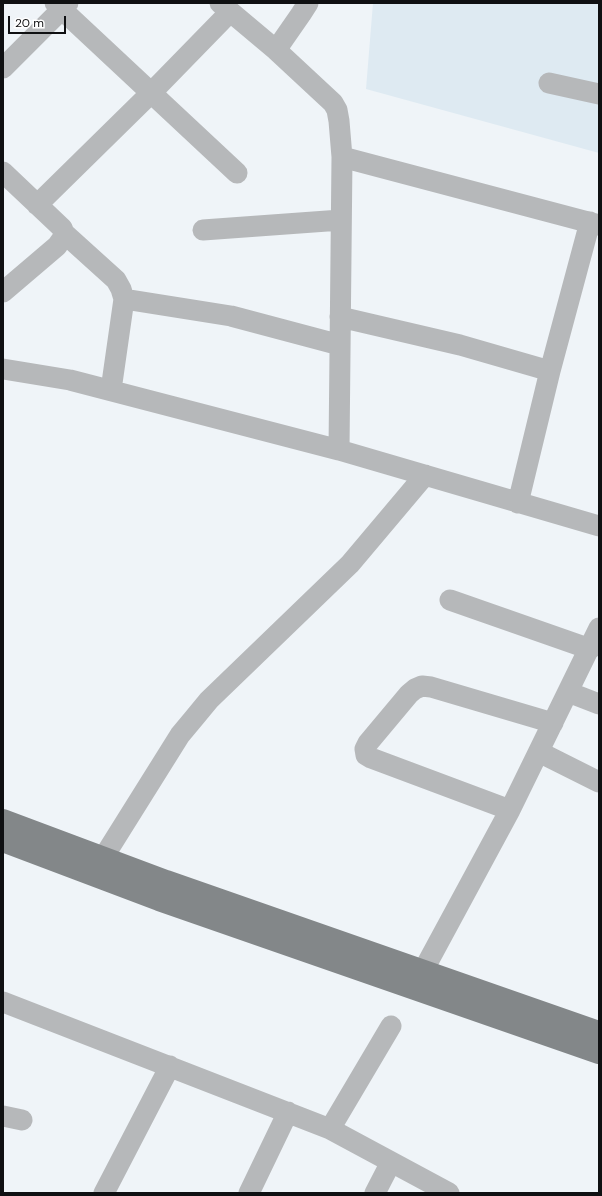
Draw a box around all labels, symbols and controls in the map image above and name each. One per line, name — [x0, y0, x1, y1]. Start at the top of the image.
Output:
scale bar — [10, 8, 68, 34]
text: 20 m — [15, 15, 44, 31]

